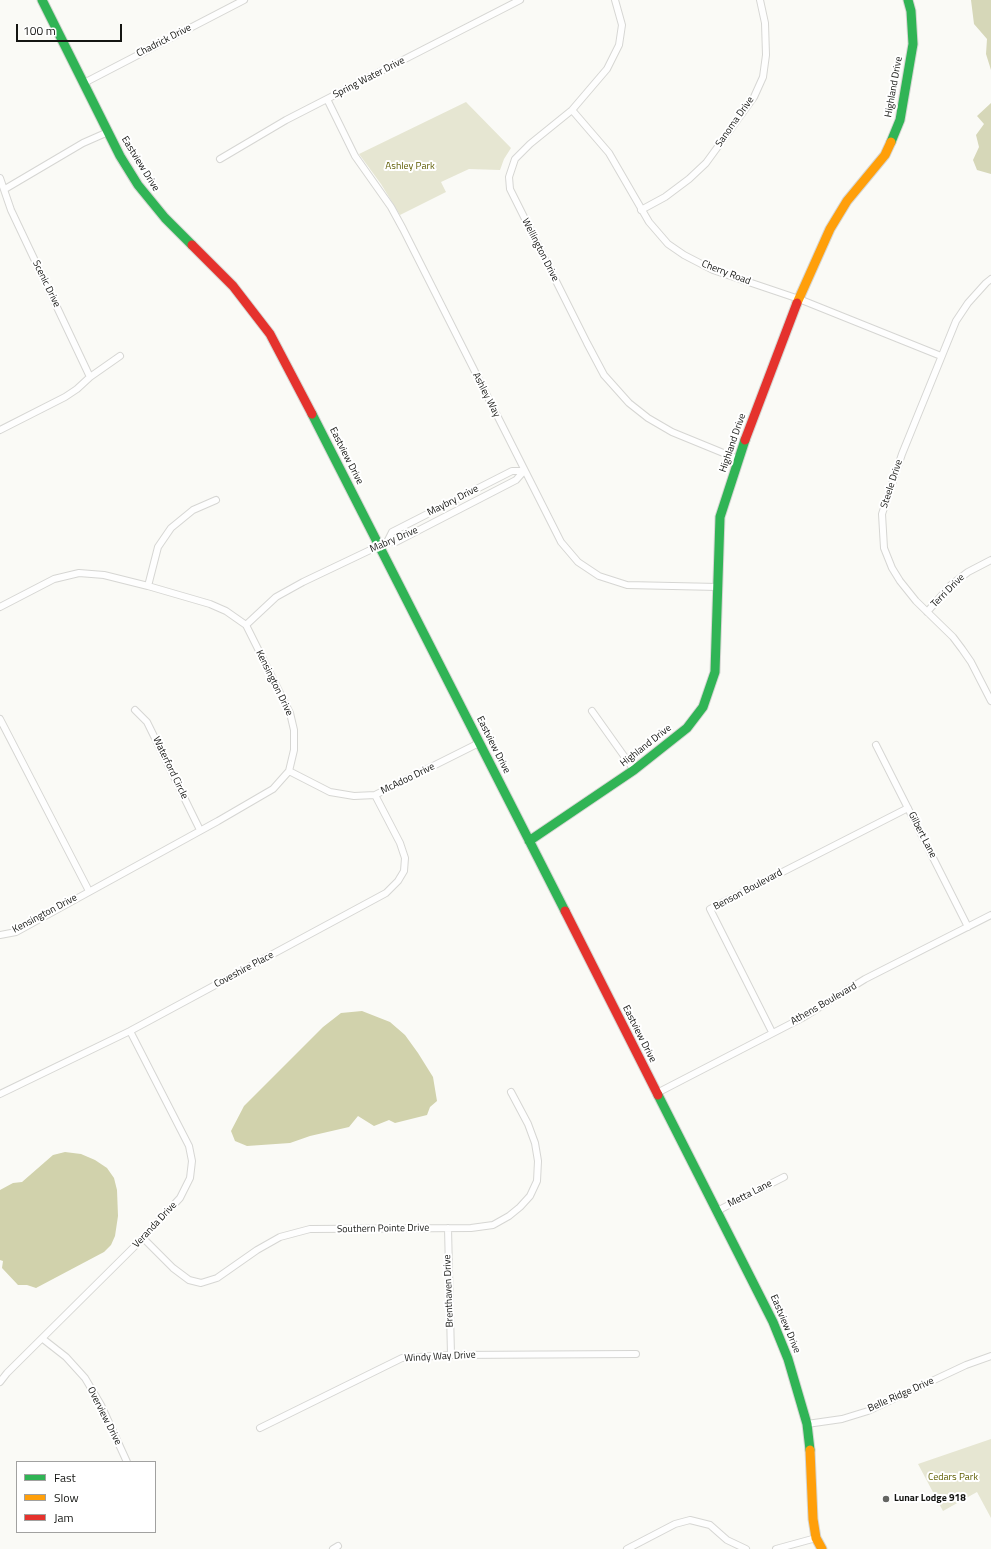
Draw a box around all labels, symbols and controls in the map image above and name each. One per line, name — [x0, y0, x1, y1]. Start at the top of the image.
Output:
scale bar — [18, 16, 124, 42]
text: 100 m — [23, 21, 56, 40]
street label: Chadrick Drive — [135, 22, 193, 60]
street label: Spring Water Drive — [331, 55, 407, 101]
street label: Highland Drive — [883, 56, 905, 118]
street label: Sanoma Drive — [713, 95, 757, 149]
street label: Eastview Drive — [118, 134, 162, 194]
park label: Ashley Park — [385, 161, 435, 173]
street label: Wellington Drive — [519, 216, 561, 284]
street label: Cherry Road — [700, 258, 752, 288]
street label: Scenic Drive — [29, 259, 63, 309]
street label: Ashley Way — [470, 371, 502, 419]
street label: Highland Drive — [717, 412, 749, 474]
street label: Eastview Drive — [326, 425, 366, 487]
street label: Steele Drive — [879, 458, 905, 510]
street label: Maybry Drive — [425, 483, 481, 519]
street label: Mabry Drive — [368, 525, 420, 555]
street label: Terri Drive — [929, 572, 967, 610]
street label: Kensington Drive — [253, 648, 295, 718]
street label: Eastview Drive — [473, 714, 513, 776]
street label: Highland Drive — [618, 722, 674, 770]
street label: Waterford Circle — [150, 735, 190, 801]
street label: McAdoo Drive — [379, 761, 437, 797]
street label: Gilbert Lane — [905, 810, 939, 860]
street label: Benson Boulevard — [711, 867, 785, 913]
street label: Kensington Drive — [11, 892, 79, 936]
street label: Coveshire Place — [212, 949, 276, 991]
street label: Athens Boulevard — [789, 980, 859, 1028]
street label: Eastview Drive — [619, 1003, 659, 1065]
street label: Metta Lane — [726, 1178, 774, 1210]
street label: Veranda Drive — [131, 1199, 179, 1251]
street label: Southern Pointe Drive — [337, 1222, 429, 1236]
street label: Brenthaven Drive — [442, 1254, 456, 1328]
street label: Eastview Drive — [767, 1293, 803, 1355]
street label: Windy Way Drive — [404, 1349, 476, 1365]
street label: Belle Ridge Drive — [866, 1375, 936, 1415]
street label: Overview Drive — [84, 1385, 124, 1447]
legend — [16, 1461, 156, 1533]
text: Fast — [54, 1468, 76, 1487]
park label: Cedars Park — [928, 1472, 978, 1484]
text: Slow — [54, 1488, 79, 1507]
place label: Lunar Lodge 918 — [894, 1493, 966, 1505]
marker: Lunar Lodge 918 — [881, 1494, 891, 1504]
text: Jam — [54, 1508, 74, 1527]

